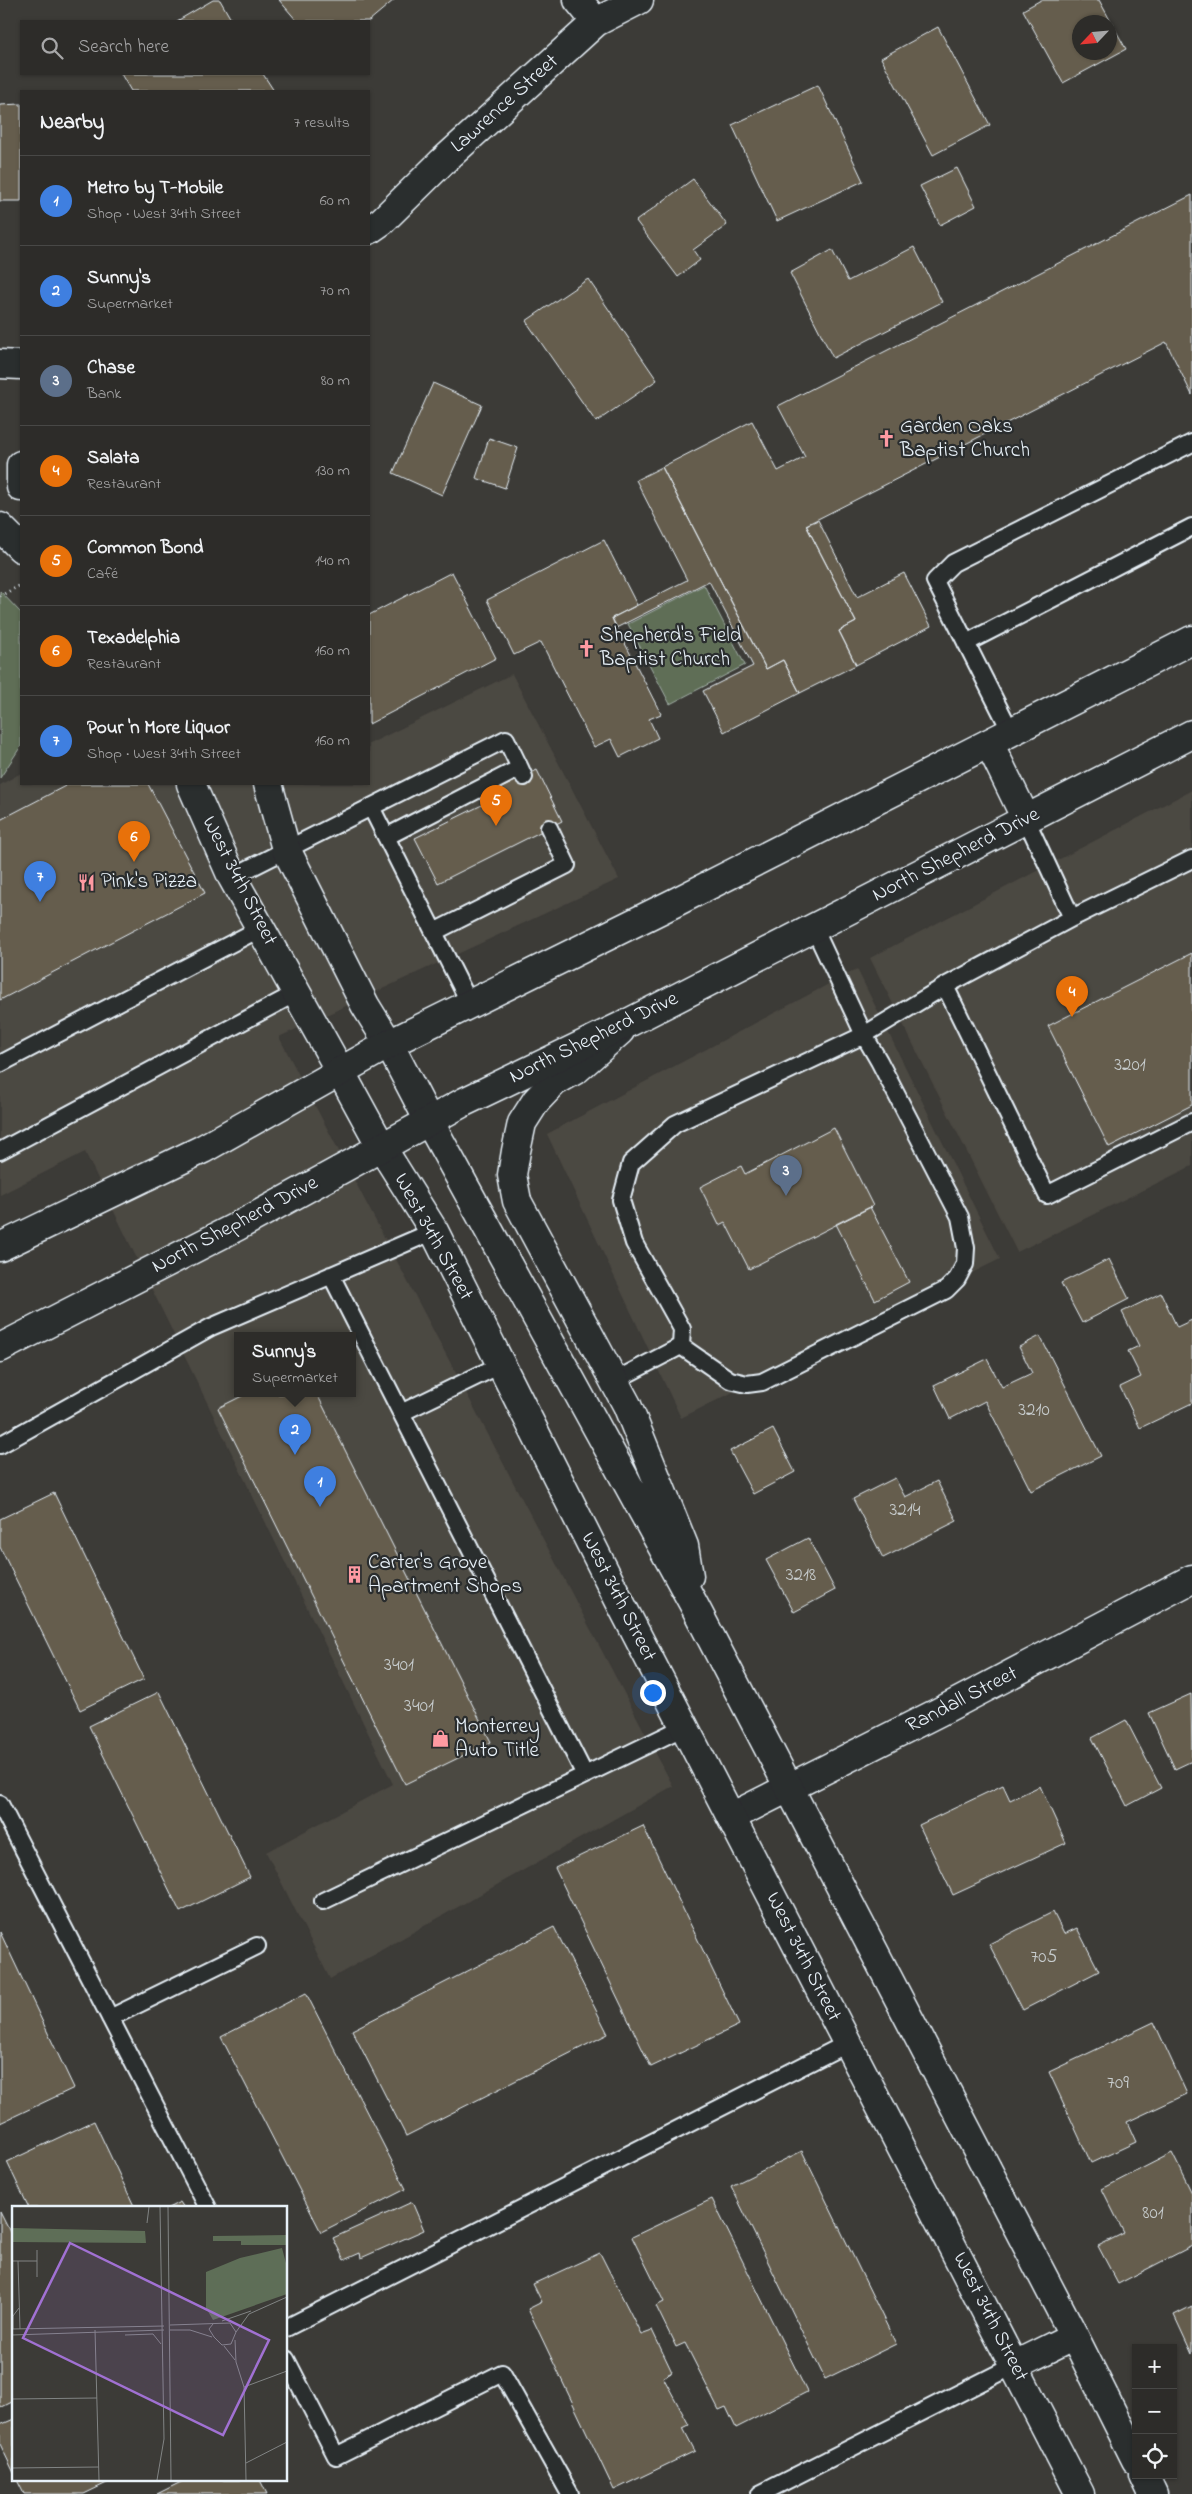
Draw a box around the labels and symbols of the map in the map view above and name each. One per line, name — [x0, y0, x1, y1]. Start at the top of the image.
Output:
north arrow — [1072, 15, 1117, 60]
street label: Lawrence Street — [444, 47, 566, 161]
place label: Garden Oaks Baptist Church — [899, 412, 1030, 466]
church icon: Garden Oaks Baptist Church — [876, 429, 896, 449]
place label: Shepherd's Field Baptist Church — [599, 621, 742, 675]
church icon: Shepherd's Field Baptist Church — [576, 638, 596, 658]
pin: 5 — [480, 785, 512, 826]
street label: North Shepherd Drive — [867, 800, 1045, 910]
street label: West 34th Street — [194, 811, 284, 951]
pin: 6 — [118, 821, 150, 862]
pin: 7 — [24, 861, 56, 902]
place label: Pink's Pizza — [101, 867, 197, 897]
restaurant icon: Pink's Pizza — [77, 872, 97, 892]
pin: 4 — [1056, 976, 1088, 1017]
street label: North Shepherd Drive — [505, 984, 684, 1092]
house number: 3201 — [1114, 1052, 1146, 1079]
pin: 3 — [770, 1155, 802, 1196]
street label: North Shepherd Drive — [147, 1168, 324, 1282]
street label: West 34th Street — [386, 1168, 480, 1306]
house number: 3210 — [1018, 1397, 1050, 1424]
pin: 2 — [279, 1414, 311, 1455]
pin: 1 — [304, 1466, 336, 1507]
house number: 3214 — [889, 1497, 921, 1524]
street label: West 34th Street — [573, 1527, 663, 1667]
place label: Carter's Grove Apartment Shops — [368, 1548, 522, 1602]
house number: 3218 — [786, 1562, 816, 1589]
building icon: Carter's Grove Apartment Shops — [344, 1565, 364, 1585]
house number: 3401 — [384, 1652, 414, 1679]
street label: Randall Street — [901, 1659, 1023, 1741]
your location — [640, 1680, 666, 1706]
house number: 3401 — [404, 1693, 434, 1720]
place label: Monterrey Auto Title — [455, 1712, 540, 1766]
shop icon: Monterrey Auto Title — [431, 1729, 451, 1749]
street label: West 34th Street — [758, 1887, 848, 2027]
house number: 705 — [1031, 1944, 1058, 1971]
house number: 709 — [1107, 2070, 1129, 2097]
house number: 801 — [1142, 2200, 1164, 2227]
inset map — [12, 2206, 288, 2482]
street label: West 34th Street — [945, 2247, 1035, 2387]

